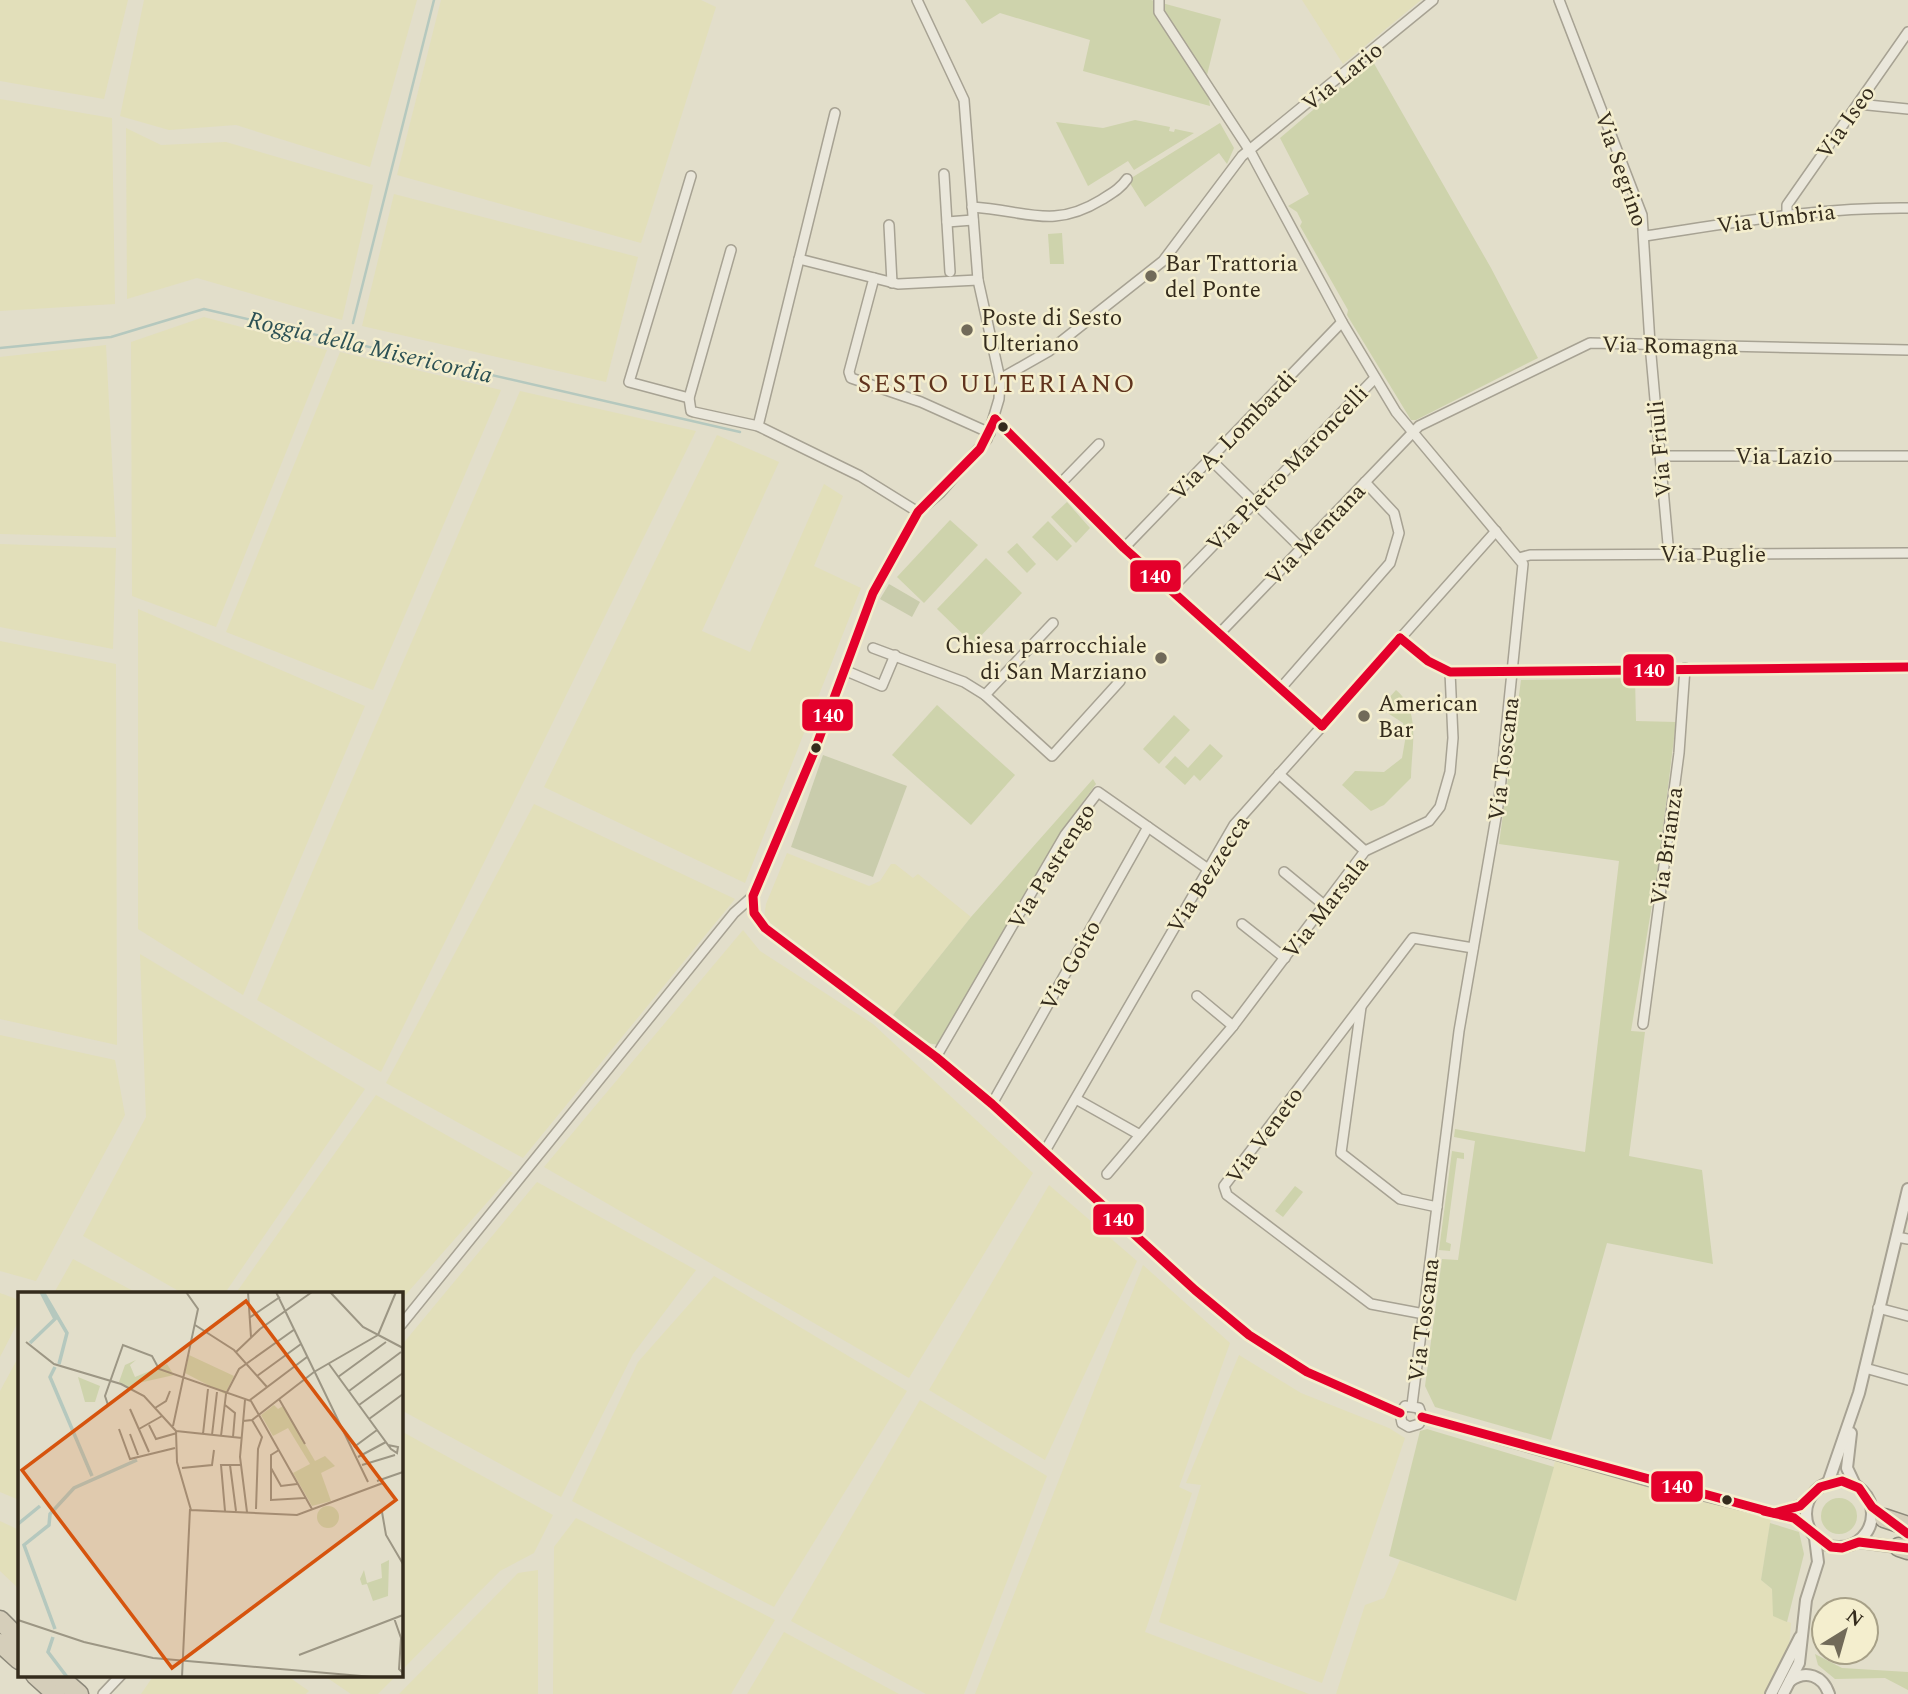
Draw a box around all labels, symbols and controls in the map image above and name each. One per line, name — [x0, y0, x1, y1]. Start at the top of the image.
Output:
street label: Via Lario — [1295, 33, 1391, 121]
street label: Via Iseo — [1808, 79, 1885, 167]
street label: Via Segrino — [1585, 107, 1657, 232]
street label: Via Umbria — [1715, 195, 1838, 244]
place label: Bar Trattoria del Ponte — [1165, 247, 1298, 308]
marker: Bar Trattoria del Ponte — [1143, 268, 1159, 284]
place label: Poste di Sesto Ulteriano — [981, 301, 1122, 362]
water label: Roggia della Misericordia — [244, 302, 496, 394]
marker: Poste di Sesto Ulteriano — [959, 322, 975, 338]
street label: Via Romagna — [1601, 328, 1739, 365]
street label: Via A. Lombardi — [1162, 363, 1306, 509]
district label: SESTO ULTERIANO — [858, 364, 1136, 404]
street label: Via Pietro Maroncelli — [1199, 377, 1377, 561]
street label: Via Friuli — [1639, 399, 1682, 499]
unlabelled marker — [996, 420, 1010, 434]
street label: Via Lazio — [1735, 440, 1833, 475]
street label: Via Mentana — [1258, 476, 1374, 595]
street label: Via Puglie — [1660, 538, 1766, 573]
line badge: 140 — [1129, 559, 1182, 593]
text: 140 — [1139, 563, 1171, 592]
place label: Chiesa parrocchiale di San Marziano — [945, 629, 1147, 690]
marker: Chiesa parrocchiale di San Marziano — [1153, 650, 1169, 666]
line badge: 140 — [1622, 653, 1675, 687]
text: 140 — [1633, 657, 1665, 686]
place label: American Bar — [1378, 687, 1478, 748]
street label: Via Toscana — [1480, 695, 1529, 823]
line badge: 140 — [801, 698, 854, 732]
text: 140 — [812, 702, 844, 731]
marker: American Bar — [1356, 708, 1372, 724]
unlabelled marker — [809, 741, 823, 755]
street label: Via Brianza — [1642, 785, 1693, 908]
street label: Via Pastrengo — [1000, 797, 1105, 937]
street label: Via Bezzecca — [1159, 809, 1260, 941]
street label: Via Marsala — [1275, 849, 1378, 967]
street label: Via Goito — [1032, 914, 1111, 1018]
street label: Via Veneto — [1218, 1080, 1313, 1192]
line badge: 140 — [1092, 1203, 1145, 1236]
text: 140 — [1102, 1206, 1134, 1235]
street label: Via Toscana — [1400, 1256, 1449, 1384]
inset map — [18, 1292, 402, 1676]
line badge: 140 — [1650, 1470, 1704, 1503]
text: 140 — [1661, 1473, 1693, 1502]
unlabelled marker — [1720, 1493, 1734, 1507]
north arrow — [1810, 1596, 1880, 1666]
text: N — [1839, 1602, 1869, 1635]

